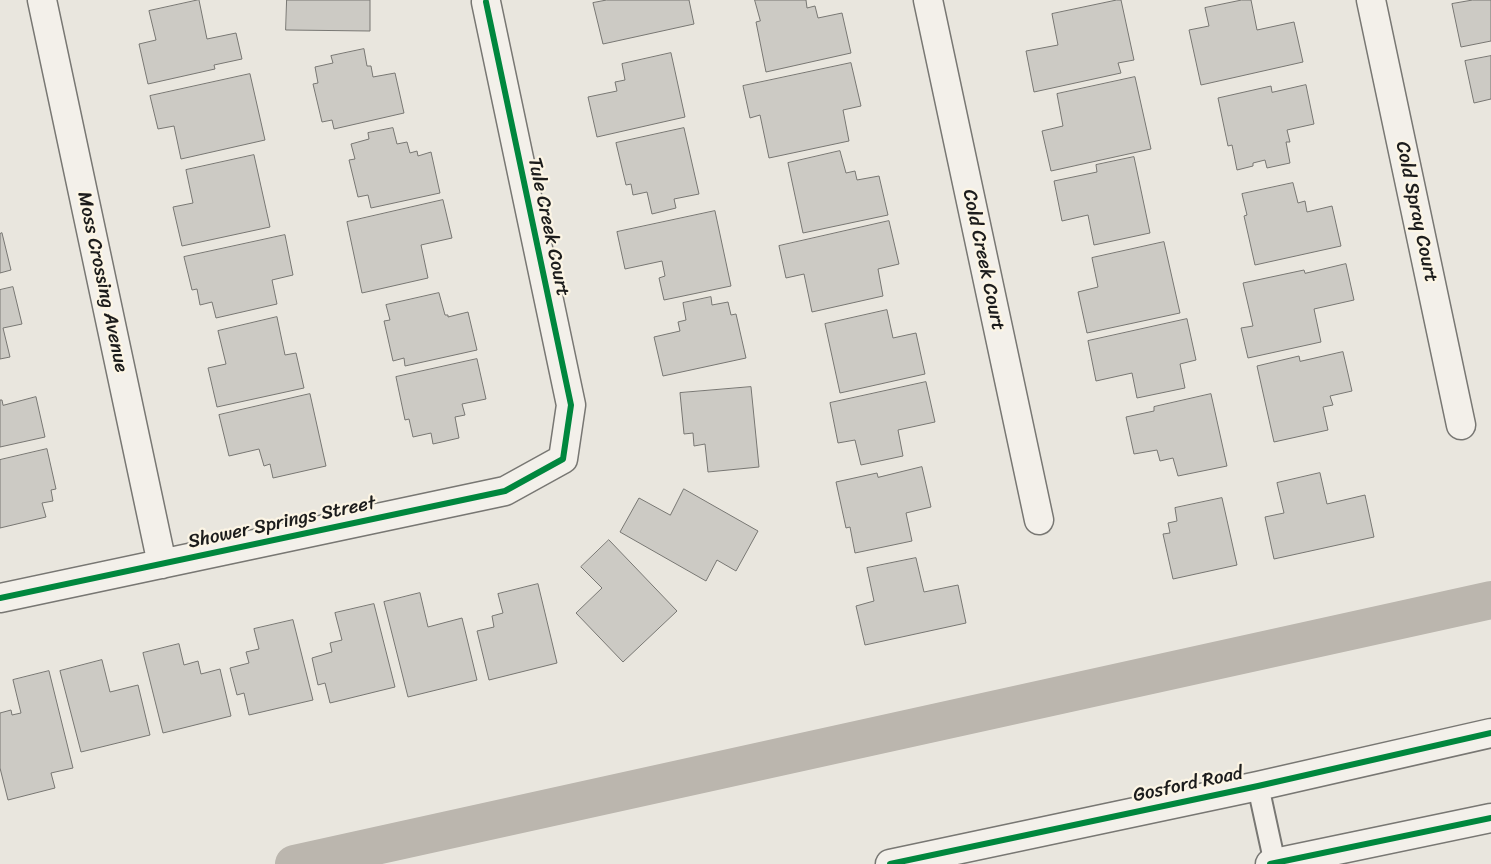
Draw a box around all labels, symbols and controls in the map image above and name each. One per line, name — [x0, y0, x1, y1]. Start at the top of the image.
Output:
street label: Cold Spray Court — [1390, 139, 1442, 285]
street label: Tule Creek Court — [522, 156, 574, 298]
street label: Cold Creek Court — [957, 187, 1009, 333]
street label: Moss Crossing Avenue — [72, 190, 132, 374]
street label: Shower Springs Street — [186, 492, 378, 554]
street label: Gosford Road — [1131, 762, 1245, 808]

